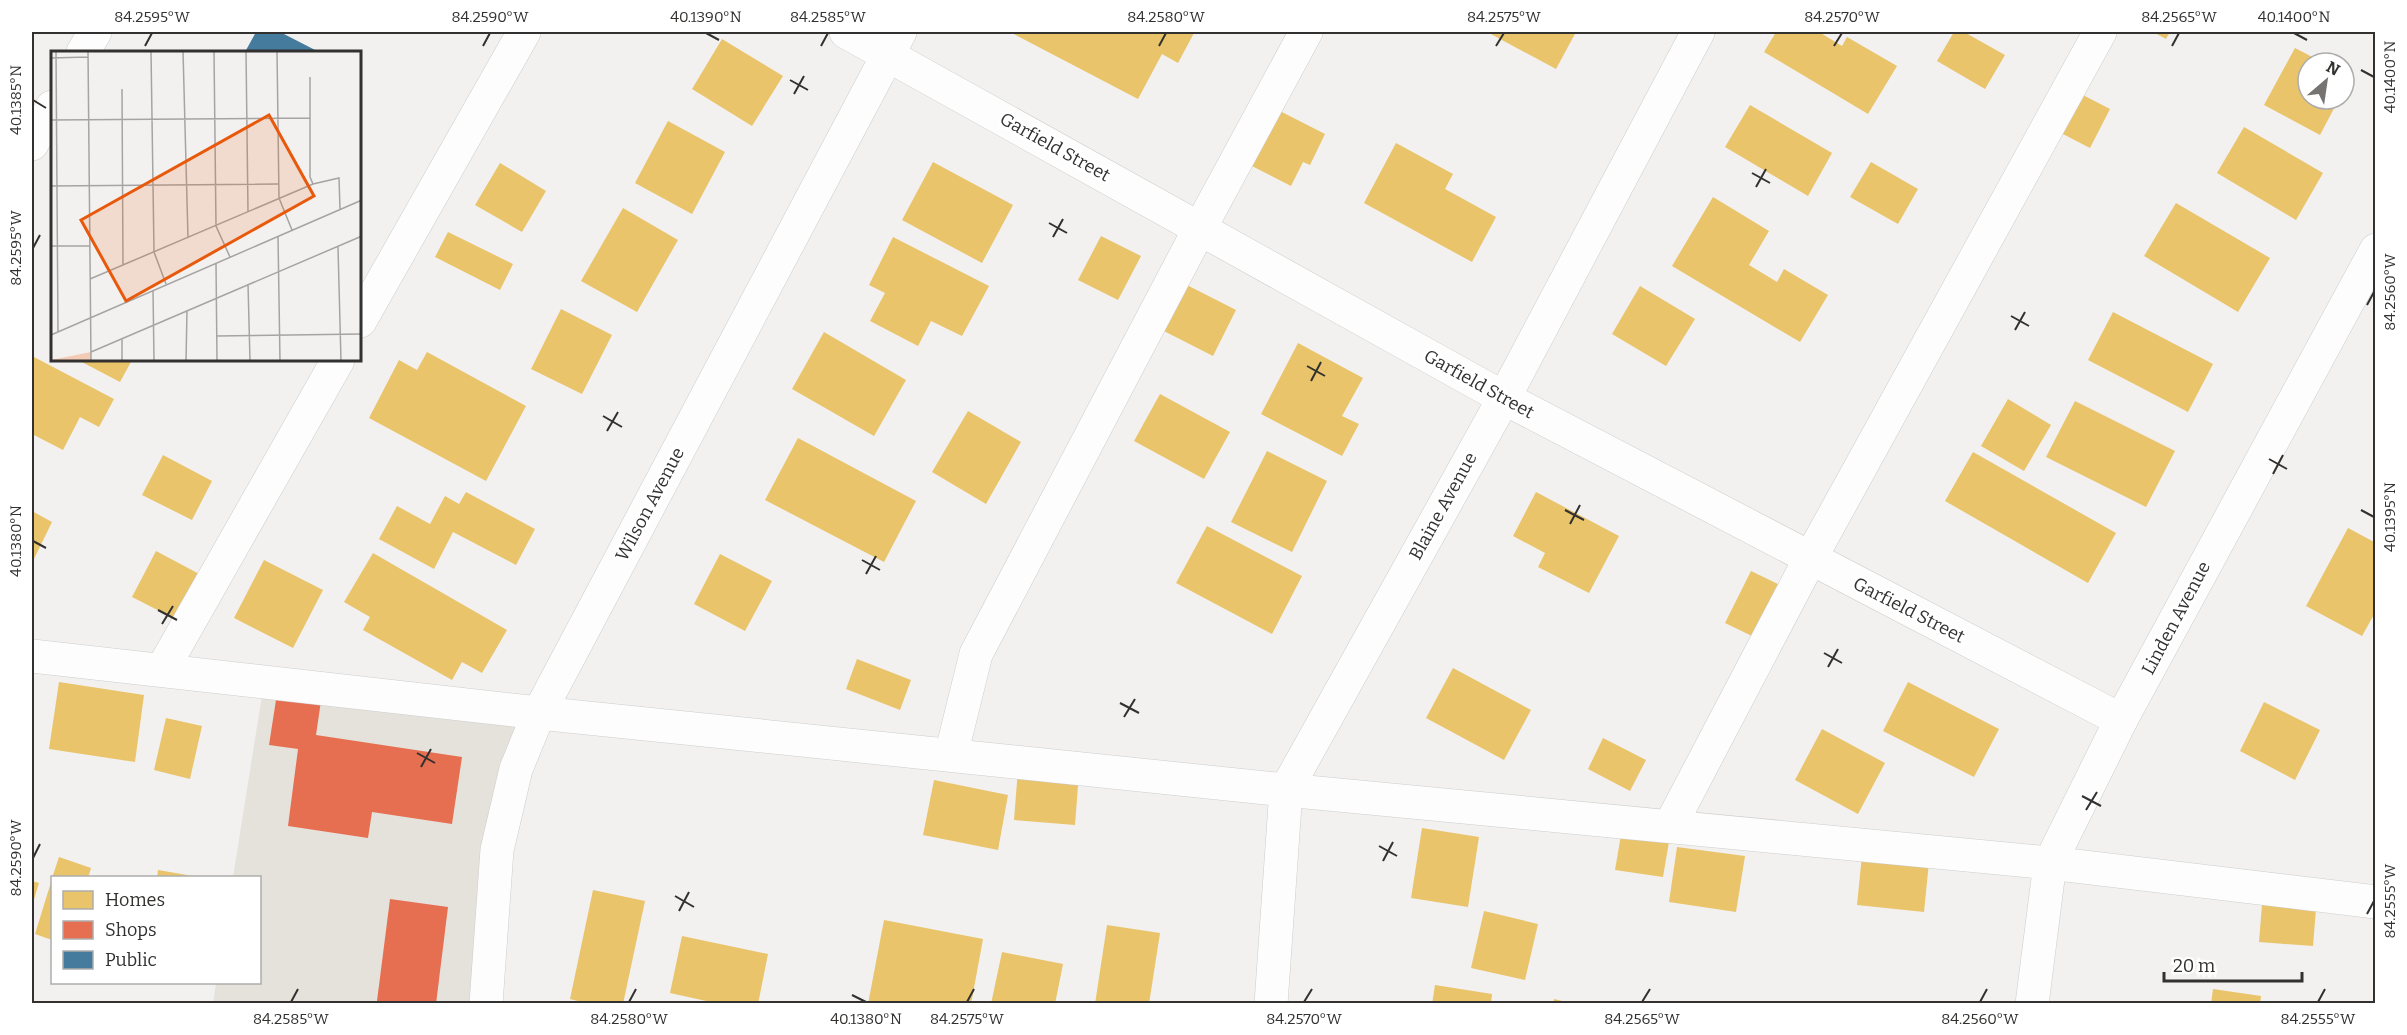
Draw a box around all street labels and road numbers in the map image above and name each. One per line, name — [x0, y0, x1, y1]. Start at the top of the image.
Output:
street label: Garfield Street — [996, 108, 1114, 187]
street label: Garfield Street — [1420, 345, 1538, 424]
street label: Wilson Avenue — [611, 443, 689, 565]
street label: Blaine Avenue — [1404, 448, 1482, 564]
street label: Linden Avenue — [2137, 558, 2215, 678]
street label: Garfield Street — [1849, 572, 1969, 648]

